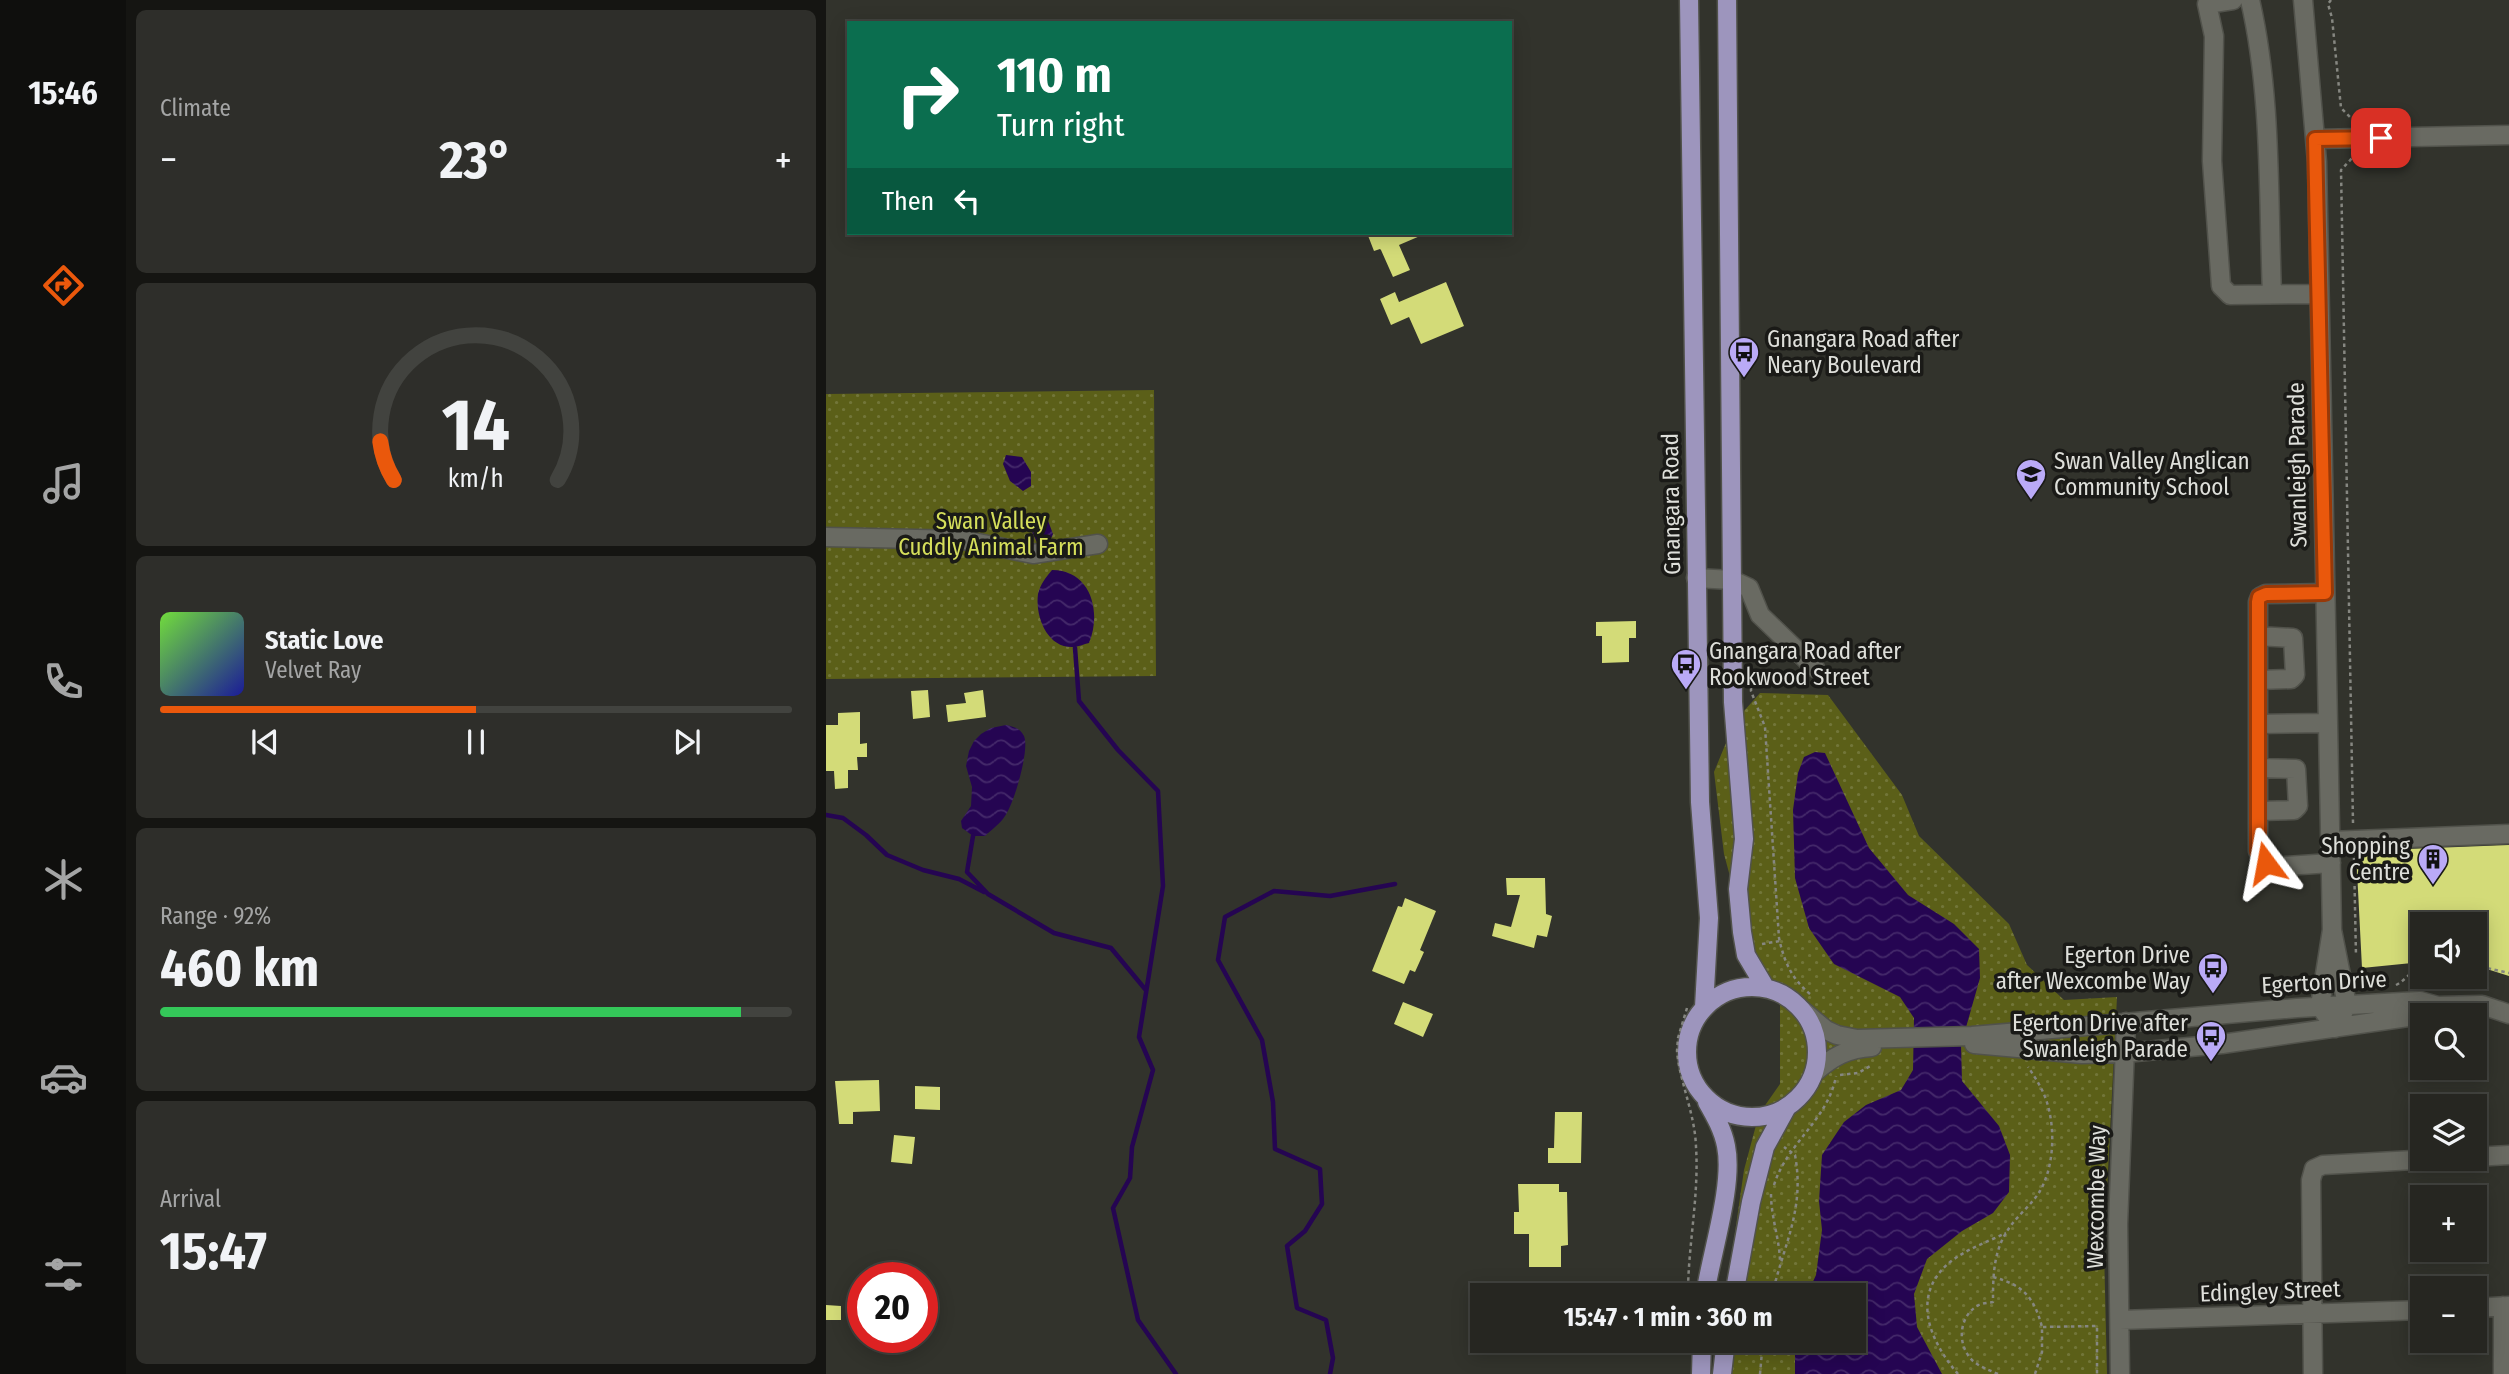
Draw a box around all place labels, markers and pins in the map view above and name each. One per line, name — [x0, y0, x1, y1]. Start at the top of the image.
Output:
pin — [2351, 108, 2411, 168]
place label: Gnangara Road after Neary Boulevard — [1767, 325, 1959, 379]
bus stop icon: Gnangara Road after Neary Boulevard — [1727, 335, 1761, 379]
place label: Swan Valley Anglican Community School — [2054, 447, 2250, 501]
school or university icon: Swan Valley Anglican Community School — [2014, 457, 2048, 501]
place label: Gnangara Road after Rookwood Street — [1709, 637, 1901, 691]
bus stop icon: Gnangara Road after Rookwood Street — [1669, 647, 1703, 691]
place label: Shopping Centre — [2321, 832, 2410, 886]
building icon: Shopping Centre — [2416, 842, 2450, 886]
place label: Egerton Drive after Wexcombe Way — [1996, 941, 2191, 995]
bus stop icon: Egerton Drive after Wexcombe Way — [2196, 951, 2230, 995]
place label: Egerton Drive after Swanleigh Parade — [2012, 1009, 2188, 1063]
bus stop icon: Egerton Drive after Swanleigh Parade — [2194, 1019, 2228, 1063]

